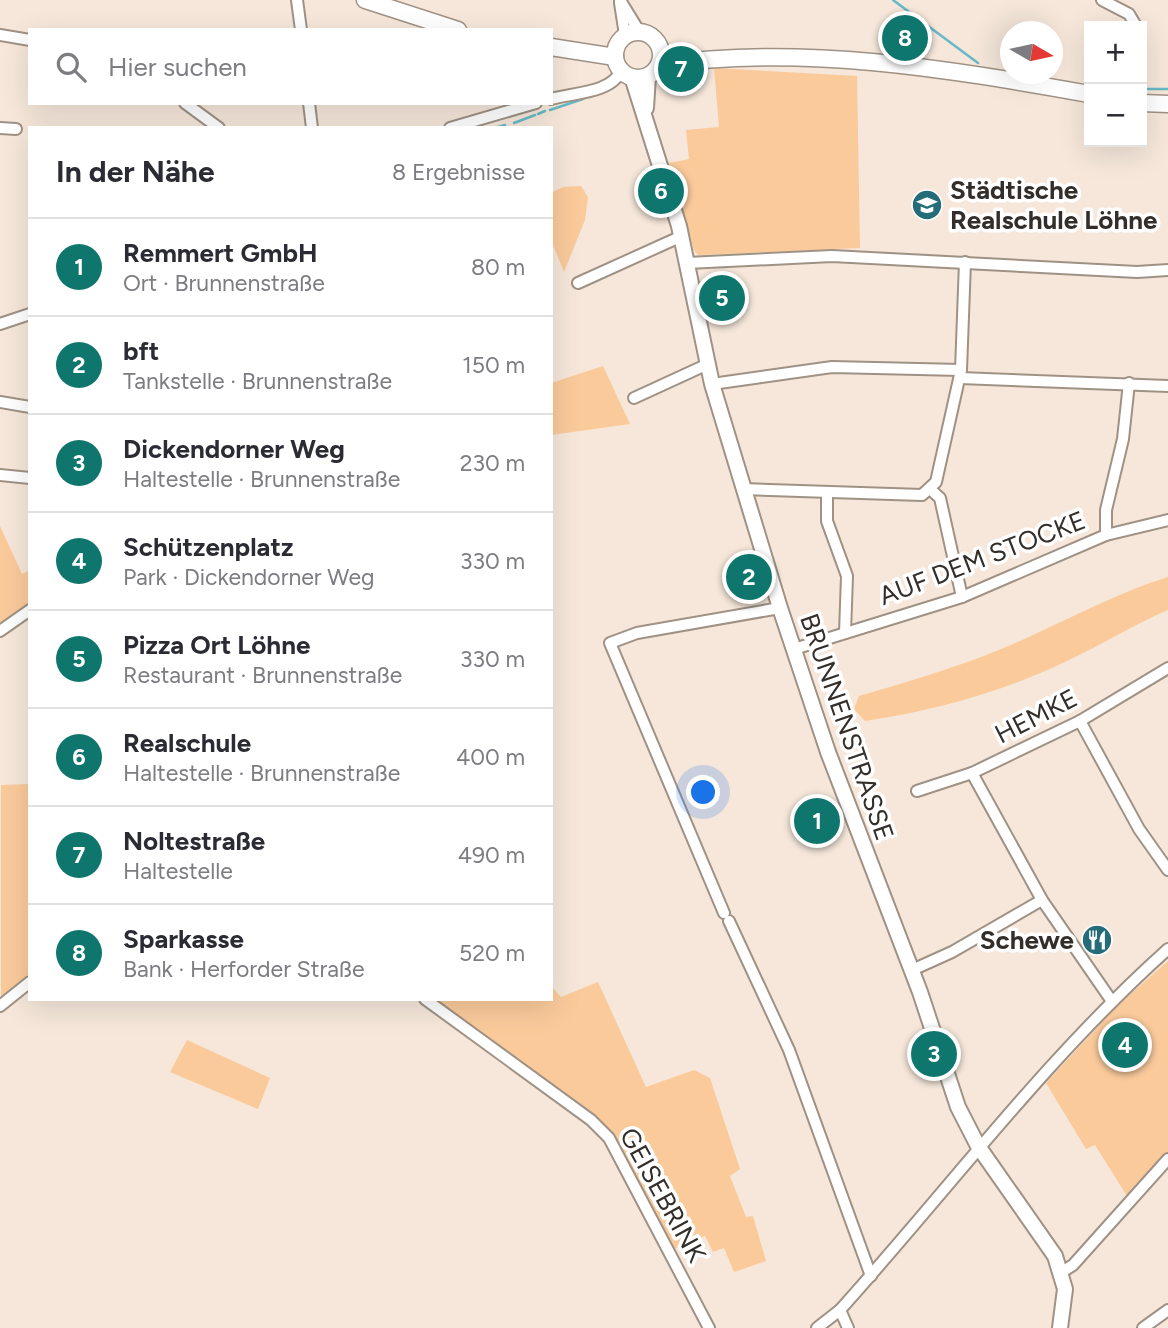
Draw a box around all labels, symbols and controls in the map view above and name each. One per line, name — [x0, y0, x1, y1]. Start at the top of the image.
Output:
pin: 8 — [882, 12, 928, 64]
north arrow — [1000, 21, 1063, 84]
map controls — [1084, 21, 1147, 147]
button: + — [1084, 21, 1147, 84]
search box — [28, 28, 553, 105]
pin: 7 — [658, 43, 704, 95]
icon: search — [52, 48, 90, 86]
text: Hier suchen — [108, 51, 247, 83]
button: − — [1084, 84, 1147, 147]
text: In der Nähe — [56, 153, 215, 190]
text: 8 Ergebnisse — [392, 158, 525, 186]
pin: 6 — [638, 165, 684, 217]
place label: Städtische Realschule Löhne — [950, 174, 1157, 236]
school or university icon: Städtische Realschule Löhne — [910, 188, 944, 222]
text: Remmert GmbH — [123, 237, 317, 269]
text: 1 — [74, 253, 84, 281]
text: 80 m — [471, 253, 525, 281]
text: Ort · Brunnenstraße — [123, 269, 325, 297]
pin: 5 — [699, 272, 745, 324]
text: bft — [123, 335, 159, 367]
text: 2 — [72, 351, 86, 379]
text: 150 m — [462, 351, 525, 379]
text: Tankstelle · Brunnenstraße — [123, 367, 392, 395]
text: Dickendorner Weg — [123, 433, 345, 465]
text: 3 — [73, 449, 85, 477]
text: 230 m — [460, 449, 525, 477]
text: Haltestelle · Brunnenstraße — [123, 465, 400, 493]
street label: AUF DEM STOCKE — [874, 504, 1090, 612]
text: Schützenplatz — [123, 531, 293, 563]
text: 4 — [72, 547, 86, 575]
text: 330 m — [460, 547, 525, 575]
pin: 2 — [726, 551, 772, 603]
text: Park · Dickendorner Weg — [123, 563, 375, 591]
street label: BRUNNENSTRASSE — [793, 609, 901, 845]
text: Pizza Ort Löhne — [123, 629, 310, 661]
text: 5 — [72, 645, 86, 673]
text: 330 m — [460, 645, 525, 673]
text: Restaurant · Brunnenstraße — [123, 661, 402, 689]
street label: HEMKE — [989, 682, 1083, 750]
text: Realschule — [123, 727, 251, 759]
text: 6 — [72, 743, 86, 771]
text: 400 m — [456, 743, 525, 771]
text: Haltestelle · Brunnenstraße — [123, 759, 400, 787]
your location — [686, 775, 720, 809]
pin: 1 — [794, 795, 840, 847]
text: Noltestraße — [123, 825, 265, 857]
text: 7 — [73, 841, 85, 869]
text: 490 m — [458, 841, 525, 869]
text: Haltestelle — [123, 857, 233, 885]
text: Sparkasse — [123, 923, 244, 955]
restaurant icon: Schewe — [1080, 923, 1114, 957]
place label: Schewe — [980, 924, 1074, 956]
text: 8 — [72, 939, 86, 967]
text: 520 m — [459, 939, 525, 967]
text: Bank · Herforder Straße — [123, 955, 364, 983]
pin: 4 — [1102, 1019, 1148, 1071]
pin: 3 — [911, 1028, 957, 1080]
street label: GEISEBRINK — [613, 1122, 713, 1268]

